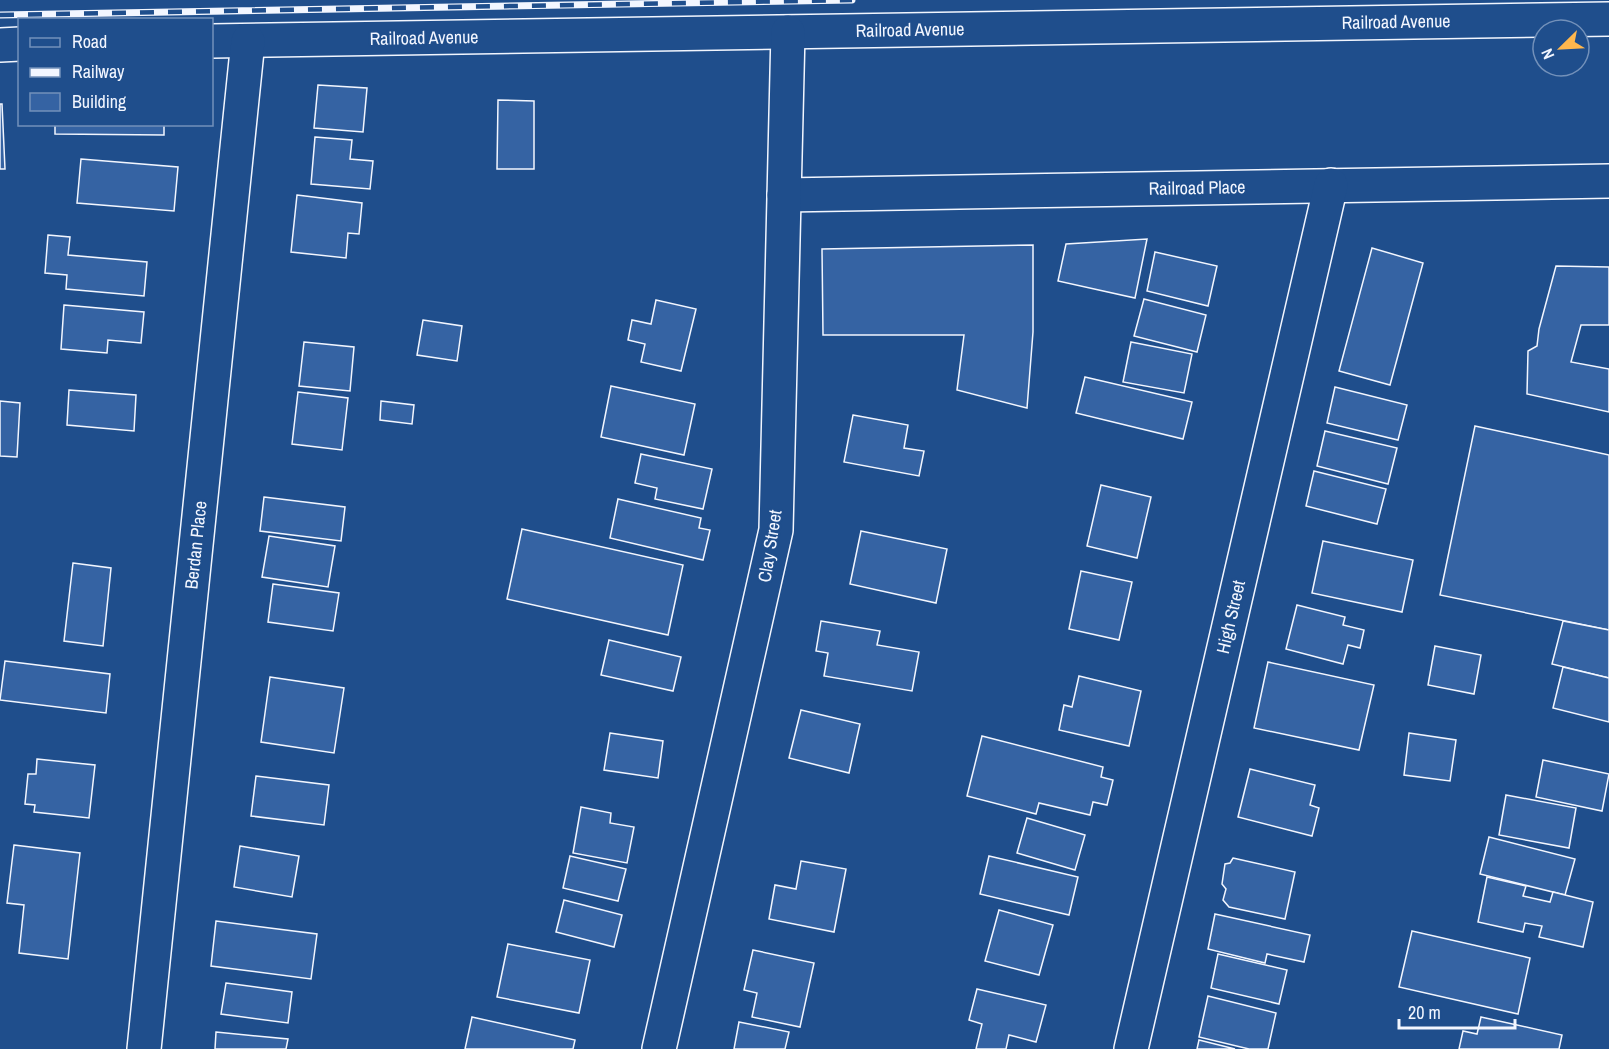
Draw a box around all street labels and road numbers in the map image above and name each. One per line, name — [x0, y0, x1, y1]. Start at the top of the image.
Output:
street label: Railroad Avenue — [1341, 8, 1451, 35]
street label: Railroad Avenue — [855, 16, 965, 43]
street label: Railroad Avenue — [369, 24, 479, 51]
street label: Railroad Place — [1148, 174, 1246, 201]
street label: Berdan Place — [178, 500, 213, 590]
street label: Clay Street — [751, 508, 788, 584]
street label: High Street — [1210, 578, 1251, 656]

